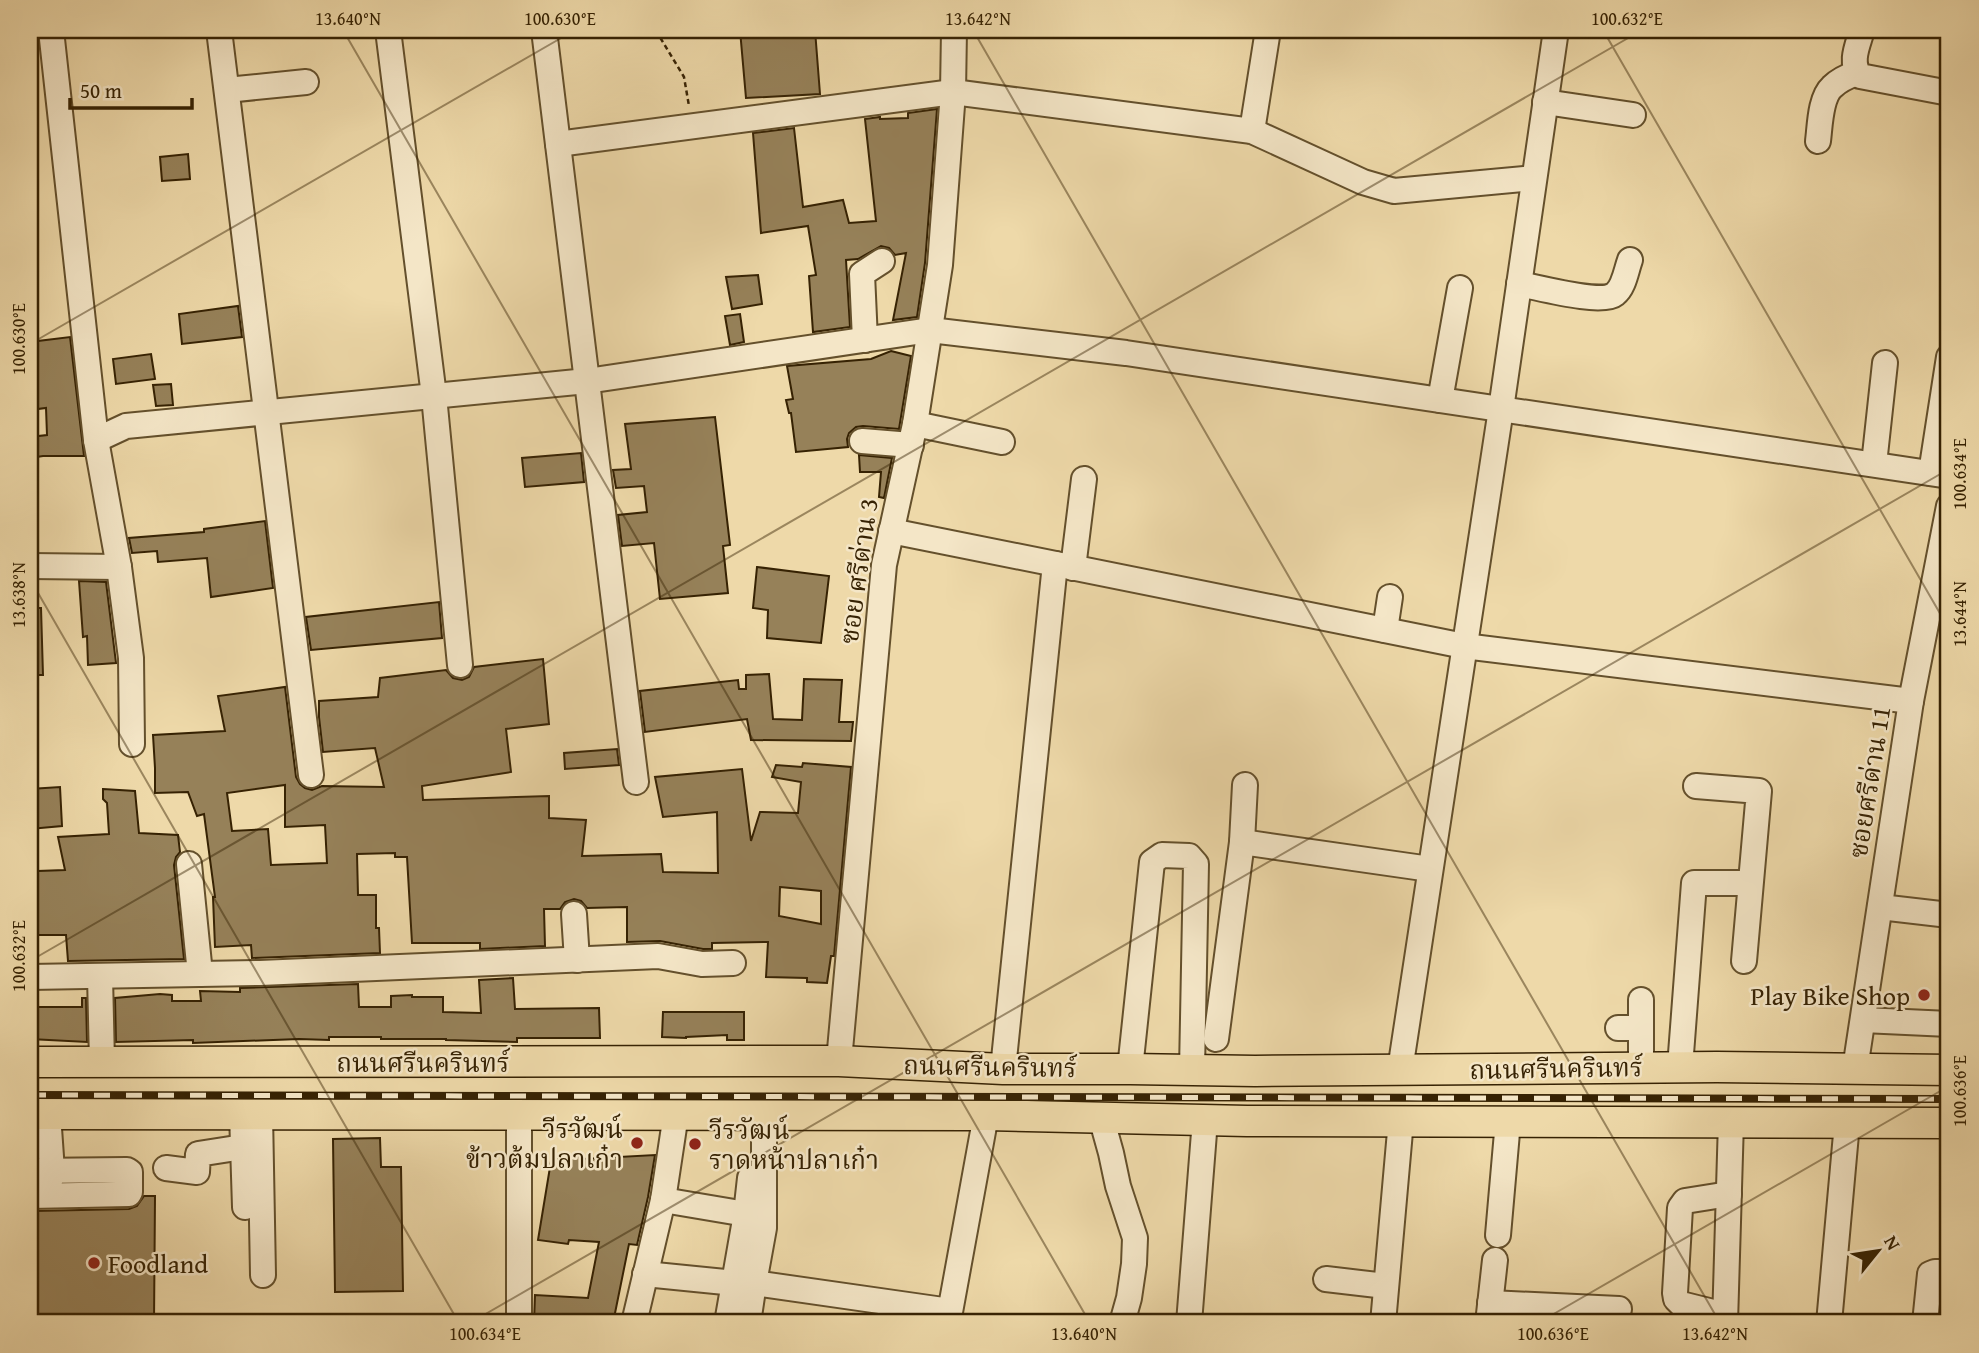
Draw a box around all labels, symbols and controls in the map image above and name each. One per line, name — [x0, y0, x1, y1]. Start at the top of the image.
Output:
text: 13.640°N — [315, 5, 381, 32]
text: 100.630°E — [524, 5, 596, 32]
text: 13.642°N — [945, 5, 1011, 32]
text: 100.632°E — [1591, 5, 1663, 32]
scale bar — [70, 66, 192, 110]
text: 50 m — [80, 75, 122, 106]
text: 100.630°E — [5, 303, 32, 375]
text: 100.634°E — [1946, 438, 1973, 510]
street label: ซอย ศรีด่าน 3 — [828, 496, 888, 646]
text: 13.638°N — [5, 562, 32, 628]
text: 13.644°N — [1946, 581, 1973, 647]
street label: ซอยศรีด่าน 11 — [1838, 703, 1900, 861]
text: 100.632°E — [5, 920, 32, 992]
place label: Play Bike Shop — [1751, 976, 1910, 1015]
marker: Play Bike Shop — [1916, 987, 1932, 1003]
street label: ถนนศรีนครินทร์ — [336, 1043, 510, 1082]
street label: ถนนศรีนครินทร์ — [903, 1045, 1078, 1087]
street label: ถนนศรีนครินทร์ — [1469, 1047, 1644, 1089]
text: 100.636°E — [1946, 1055, 1973, 1127]
place label: วีรวัฒน์ ข้าวต้มปลาเก๋า — [466, 1109, 623, 1178]
place label: วีรวัฒน์ ราดหน้าปลาเก๋า — [709, 1110, 879, 1179]
marker: วีรวัฒน์ ข้าวต้มปลาเก๋า — [629, 1135, 645, 1151]
marker: วีรวัฒน์ ราดหน้าปลาเก๋า — [687, 1136, 703, 1152]
north arrow — [1842, 1216, 1912, 1286]
text: N — [1877, 1230, 1908, 1255]
place label: Foodland — [108, 1244, 208, 1283]
marker: Foodland — [86, 1255, 102, 1271]
text: 100.634°E — [449, 1320, 521, 1347]
text: 13.640°N — [1051, 1320, 1117, 1347]
text: 100.636°E — [1517, 1320, 1589, 1347]
text: 13.642°N — [1682, 1320, 1748, 1347]

